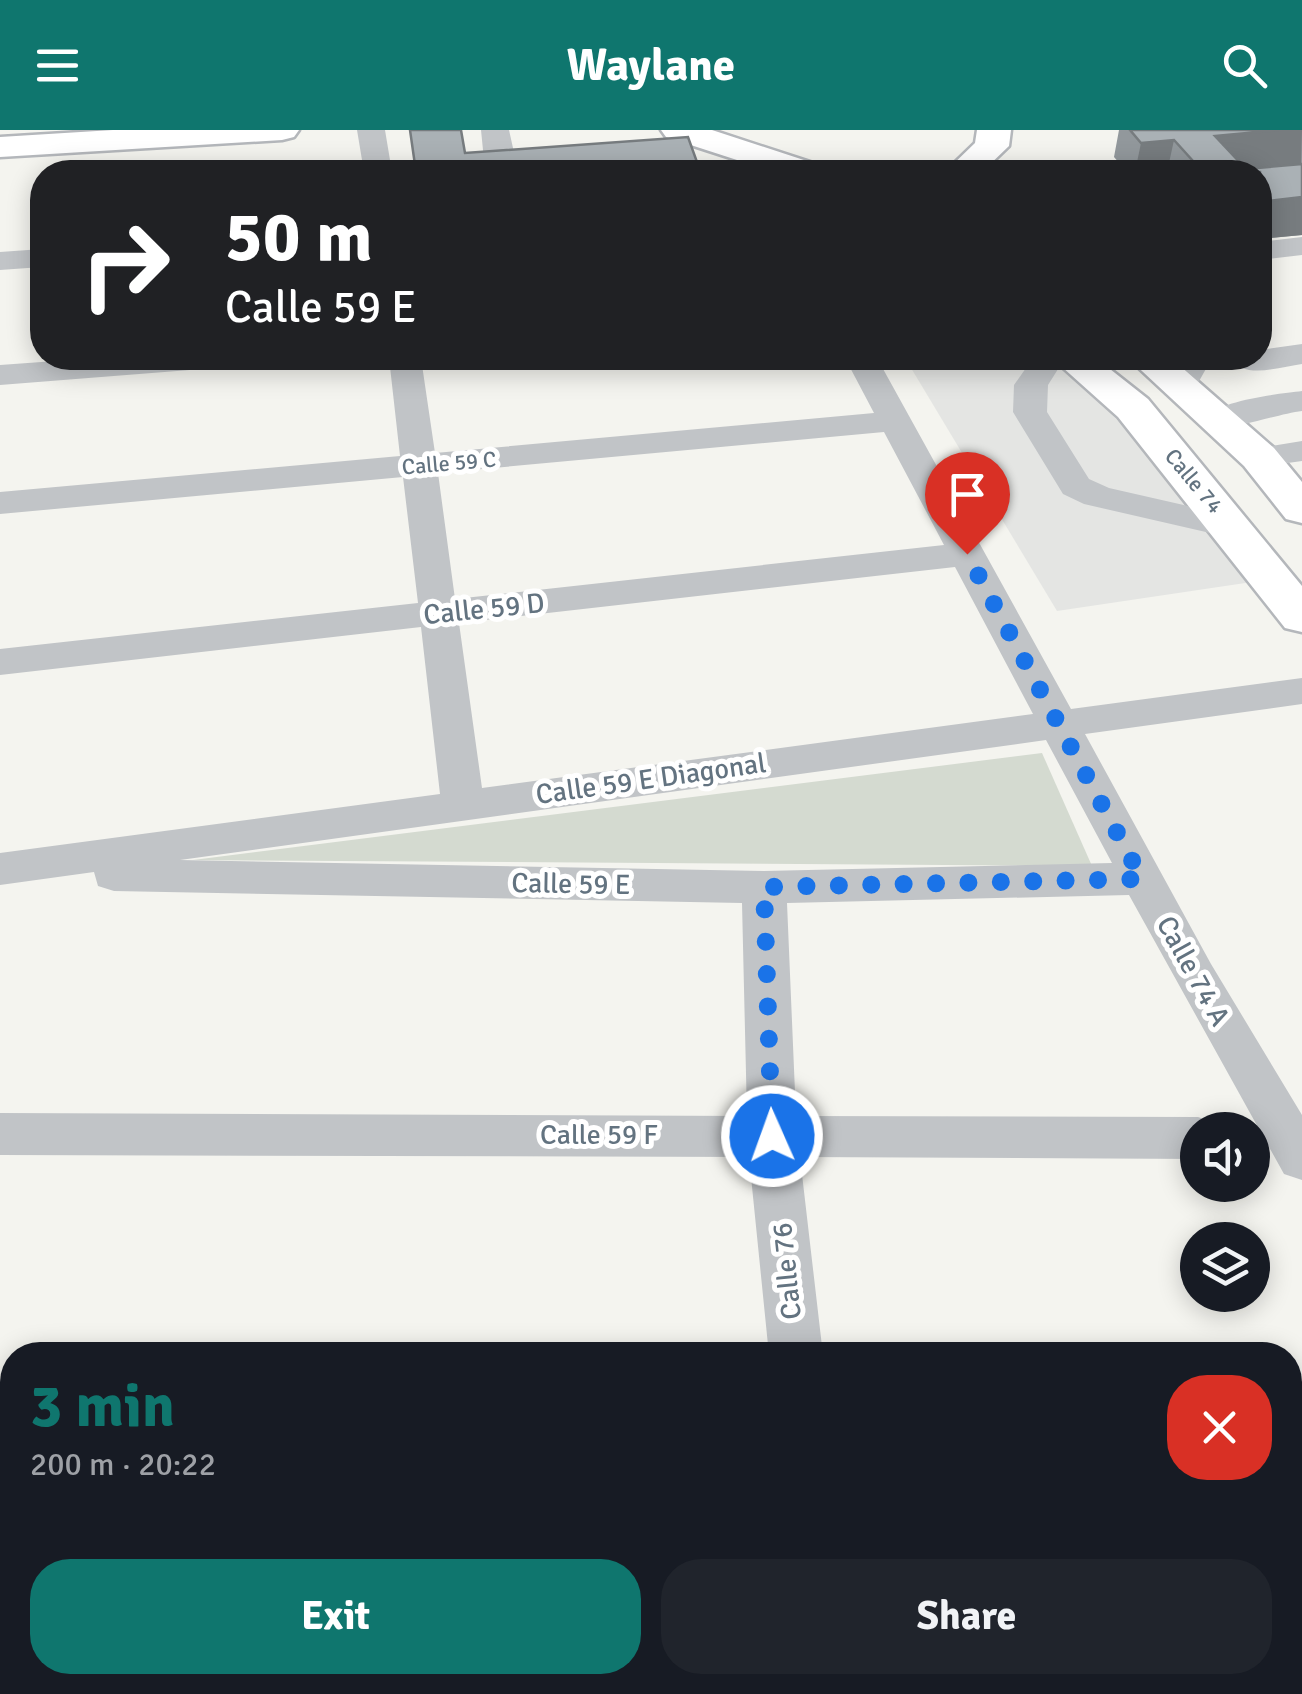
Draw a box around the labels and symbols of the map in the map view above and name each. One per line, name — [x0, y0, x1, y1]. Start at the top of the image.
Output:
street label: Calle 74 — [1159, 443, 1229, 519]
street label: Calle 59 C — [401, 445, 497, 481]
pin — [925, 452, 1010, 555]
street label: Calle 59 D — [422, 586, 546, 632]
street label: Calle 59 E Diagonal — [534, 746, 768, 812]
street label: Calle 59 E — [511, 866, 631, 902]
street label: Calle 74 A — [1149, 910, 1237, 1032]
position arrow — [720, 1084, 824, 1188]
street label: Calle 59 F — [540, 1118, 658, 1152]
street label: Calle 76 — [765, 1221, 809, 1321]

